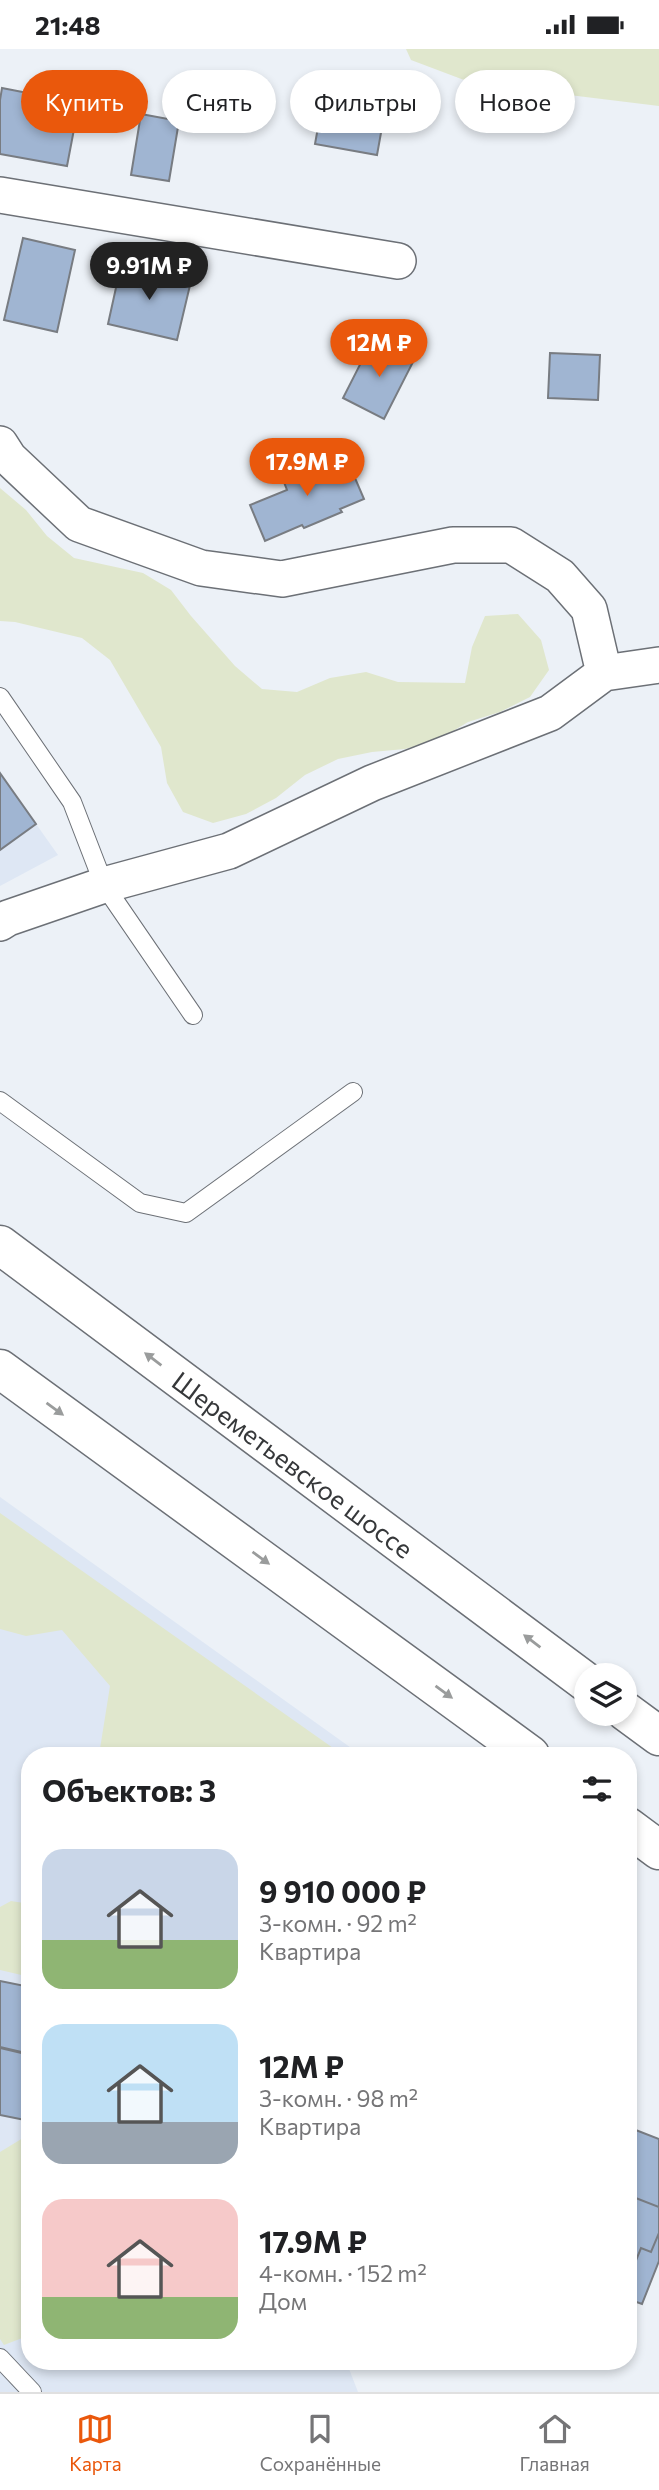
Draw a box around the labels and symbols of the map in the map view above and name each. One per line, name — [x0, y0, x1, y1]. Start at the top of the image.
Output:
pin: 9.91M ₽ — [84, 243, 214, 302]
pin: 12M ₽ — [330, 319, 428, 379]
pin: 17.9M ₽ — [242, 439, 372, 498]
one-way arrow — [143, 1352, 162, 1366]
street label: Шереметьевское шоссе — [167, 1364, 420, 1564]
one-way arrow — [46, 1401, 64, 1415]
one-way arrow — [252, 1550, 270, 1564]
one-way arrow — [523, 1634, 541, 1649]
one-way arrow — [435, 1685, 453, 1699]

